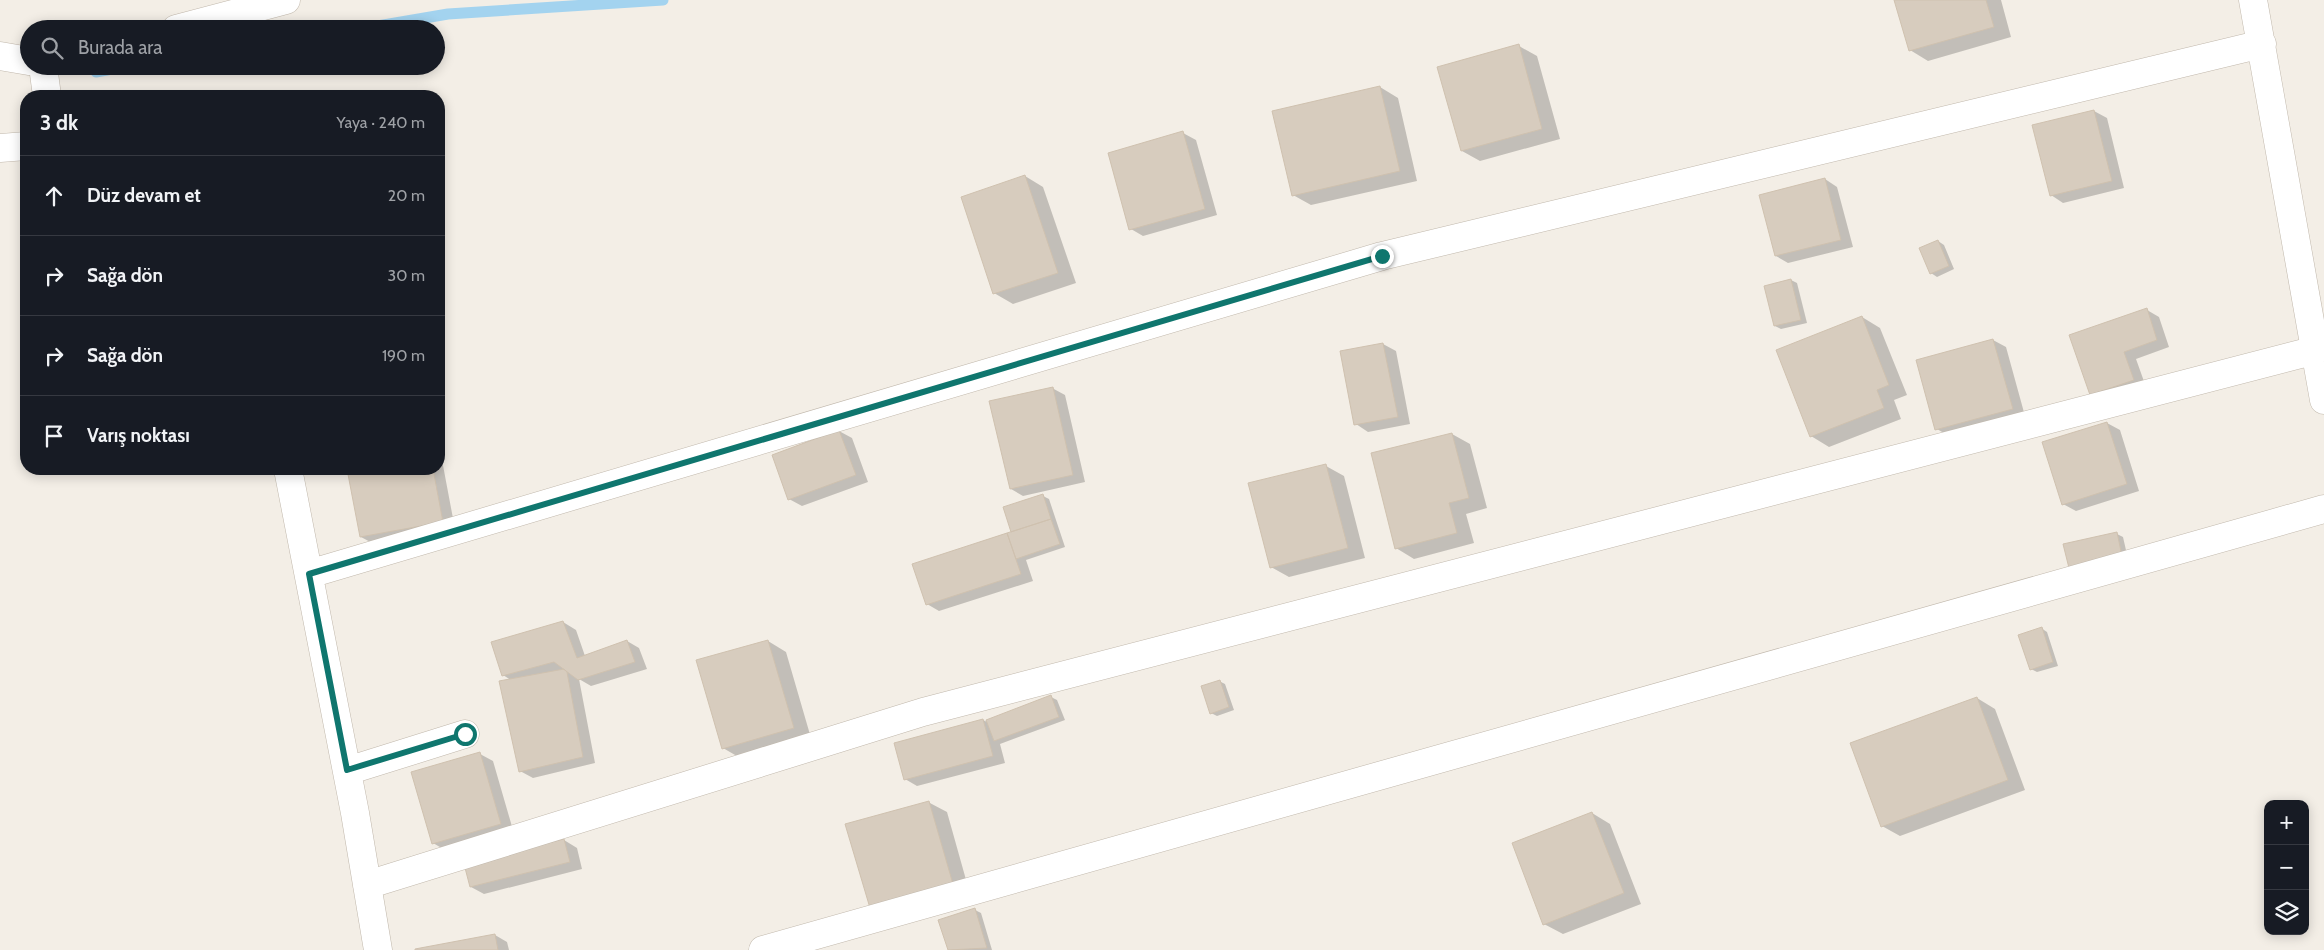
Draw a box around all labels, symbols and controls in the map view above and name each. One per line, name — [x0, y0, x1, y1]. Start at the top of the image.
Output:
search box — [20, 20, 445, 75]
icon: search — [38, 34, 66, 62]
text: Burada ara — [78, 36, 162, 59]
text: 3 dk — [40, 110, 78, 135]
text: Yaya · 240 m — [337, 113, 425, 132]
icon: ahead — [40, 182, 68, 210]
text: Düz devam et — [87, 184, 201, 207]
text: 20 m — [388, 186, 425, 205]
route end — [1371, 245, 1394, 268]
icon: right — [40, 262, 68, 290]
text: Sağa dön — [87, 264, 163, 287]
text: 30 m — [388, 266, 425, 285]
icon: right — [40, 342, 68, 370]
text: Sağa dön — [87, 344, 163, 367]
text: 190 m — [382, 346, 425, 365]
icon: arrive — [40, 422, 68, 450]
text: Varış noktası — [87, 424, 190, 447]
route start — [454, 723, 477, 746]
map controls — [2264, 800, 2309, 935]
button: + — [2264, 800, 2309, 845]
button: − — [2264, 845, 2309, 890]
button: layers — [2264, 890, 2309, 935]

